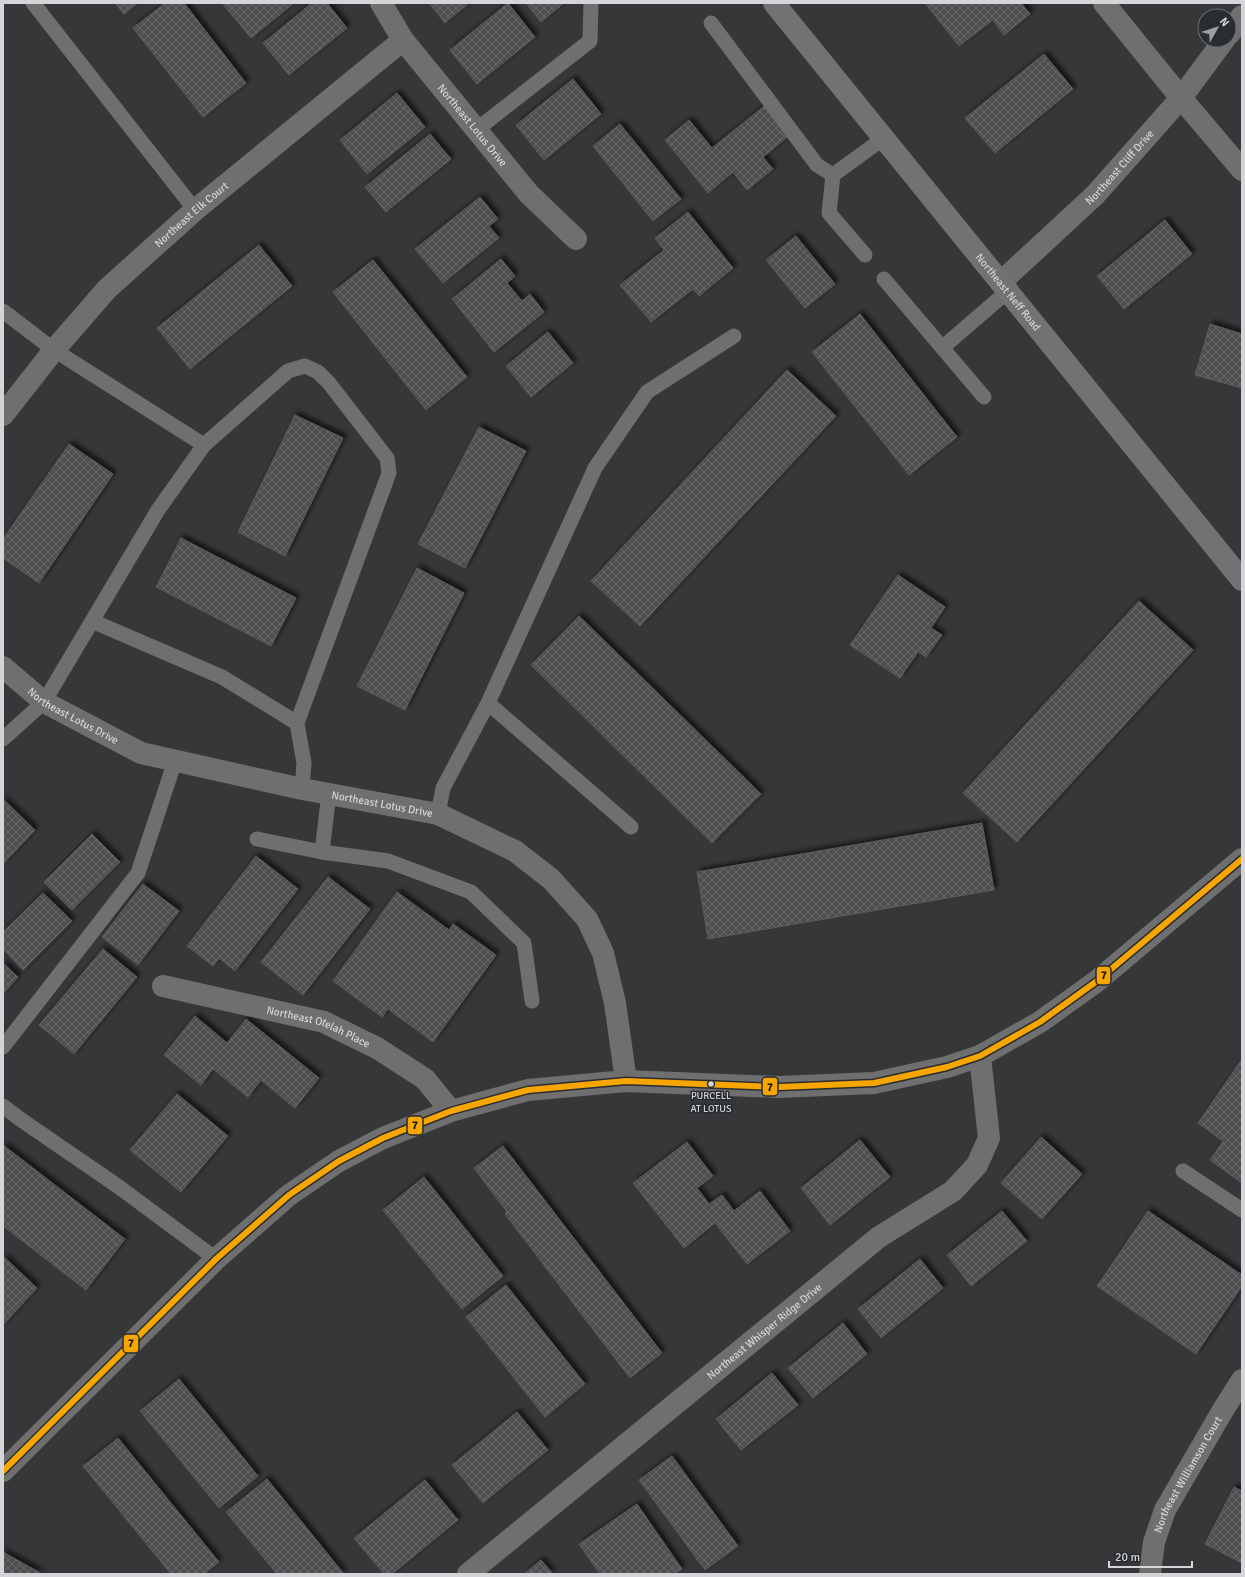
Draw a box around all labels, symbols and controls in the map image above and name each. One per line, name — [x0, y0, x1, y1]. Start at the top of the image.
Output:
north arrow — [1197, 8, 1237, 48]
text: N — [1217, 15, 1232, 29]
street label: Northeast Lotus Drive — [435, 81, 510, 169]
street label: Northeast Cliff Drive — [1082, 127, 1156, 207]
street label: Northeast Elk Court — [152, 179, 231, 250]
street label: Northeast Neff Road — [973, 251, 1044, 333]
street label: Northeast Lotus Drive — [25, 685, 121, 747]
street label: Northeast Lotus Drive — [331, 788, 434, 819]
line badge: 7 — [1096, 966, 1111, 985]
text: 7 — [1101, 969, 1107, 982]
street label: Northeast Otelah Place — [266, 1003, 372, 1050]
line badge: 7 — [762, 1077, 778, 1096]
marker: PURCELL AT LOTUS — [706, 1079, 716, 1089]
text: 7 — [767, 1081, 773, 1094]
place label: PURCELL AT LOTUS — [690, 1090, 732, 1115]
line badge: 7 — [407, 1116, 423, 1135]
text: 7 — [412, 1119, 418, 1132]
street label: Northeast Whisper Ridge Drive — [704, 1280, 824, 1382]
line badge: 7 — [123, 1334, 139, 1353]
text: 7 — [128, 1337, 134, 1350]
street label: Northeast Williamson Court — [1151, 1414, 1225, 1534]
scale bar — [1109, 1543, 1192, 1569]
text: 20 m — [1115, 1550, 1140, 1565]

